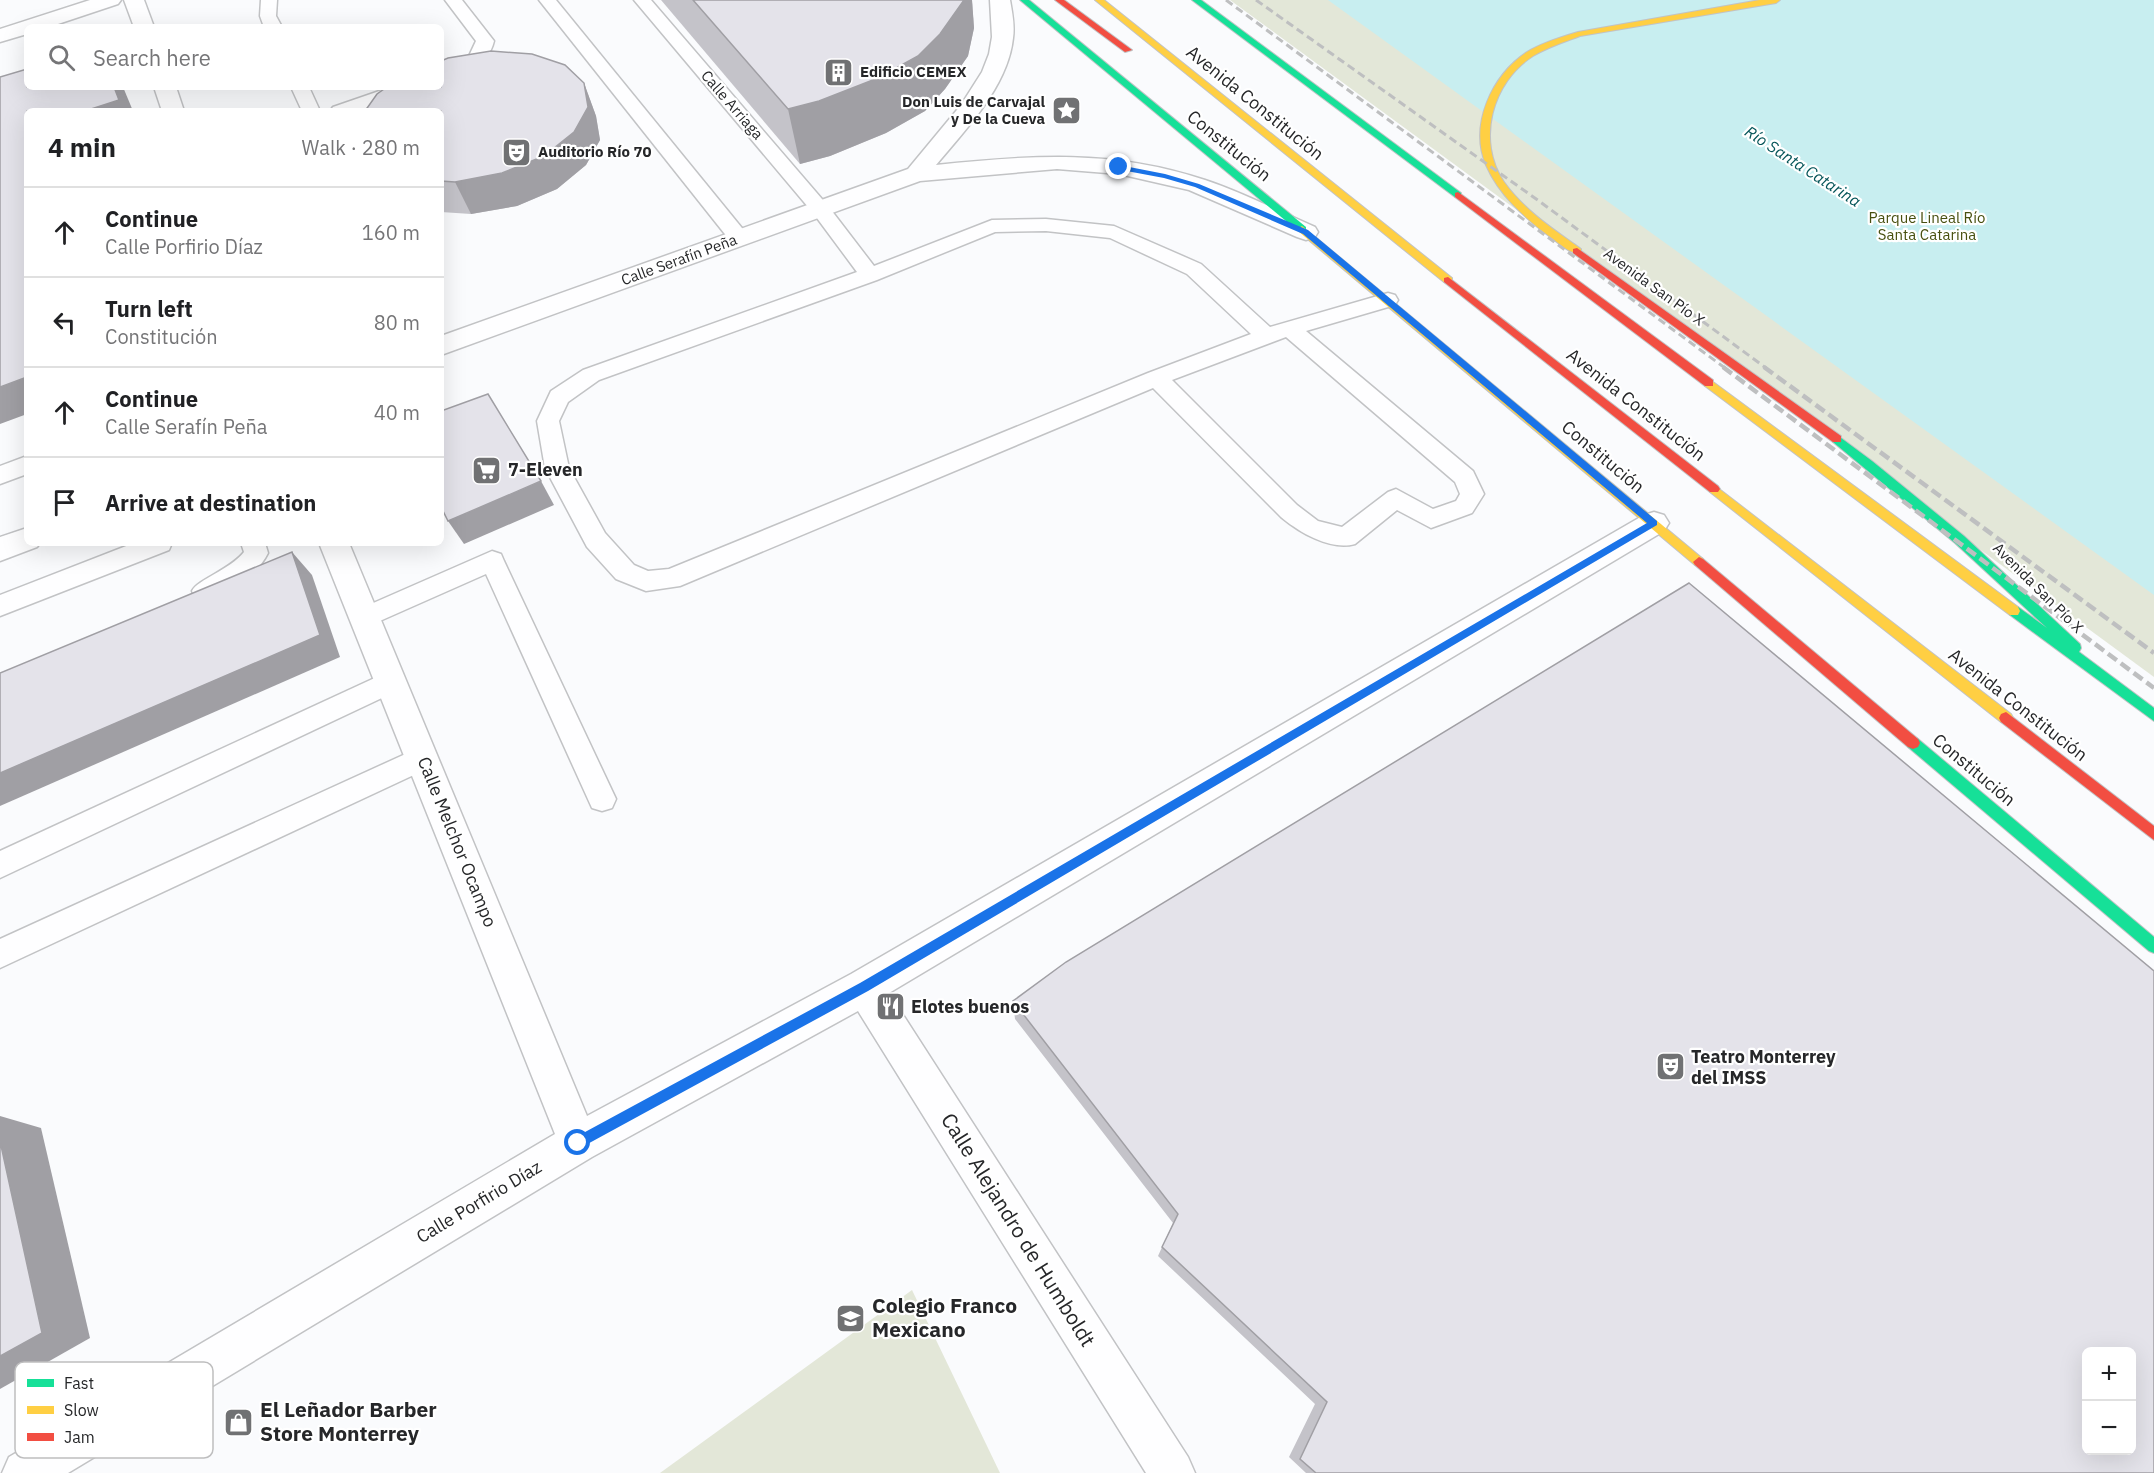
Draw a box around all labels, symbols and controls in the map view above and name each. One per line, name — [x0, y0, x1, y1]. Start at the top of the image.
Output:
search box — [24, 24, 444, 90]
icon: search — [45, 41, 78, 74]
street label: Avenida Constitución — [1182, 41, 1328, 165]
text: Search here — [93, 43, 211, 72]
building icon: Edificio CEMEX — [823, 56, 855, 88]
place label: Edificio CEMEX — [860, 62, 966, 81]
street label: Calle Arriaga — [697, 66, 768, 143]
place label: Don Luis de Carvajal y De la Cueva — [902, 92, 1045, 128]
place icon: Don Luis de Carvajal y De la Cueva — [1050, 95, 1082, 127]
street label: Constitución — [1183, 106, 1275, 186]
water label: Río Santa Catarina — [1741, 121, 1865, 211]
text: 4 min — [48, 130, 116, 164]
text: Walk · 280 m — [302, 134, 420, 161]
theatre icon: Auditorio Río 70 — [501, 136, 533, 168]
place label: Auditorio Río 70 — [538, 142, 652, 161]
route end — [1105, 153, 1131, 179]
text: Continue — [105, 204, 198, 233]
park label: Parque Lineal Río Santa Catarina — [1869, 208, 1985, 244]
icon: ahead — [48, 216, 81, 249]
text: 160 m — [362, 219, 420, 246]
street label: Calle Serafín Peña — [618, 230, 739, 289]
text: Calle Porfirio Díaz — [105, 233, 263, 260]
street label: Avenida San Pío X — [1600, 244, 1708, 330]
text: Turn left — [105, 294, 193, 323]
icon: left — [48, 306, 81, 339]
text: 80 m — [374, 309, 420, 336]
text: Constitución — [105, 323, 218, 350]
street label: Avenida Constitución — [1562, 344, 1710, 466]
text: Continue — [105, 384, 198, 413]
icon: ahead — [48, 396, 81, 429]
text: 40 m — [374, 399, 420, 426]
text: Calle Serafín Peña — [105, 413, 267, 440]
street label: Constitución — [1557, 416, 1649, 498]
supermarket icon: 7-Eleven — [471, 454, 503, 486]
place label: 7-Eleven — [508, 458, 583, 481]
icon: arrive — [48, 486, 81, 519]
text: Arrive at destination — [105, 488, 316, 517]
street label: Avenida San Pío X — [1989, 538, 2088, 637]
street label: Avenida Constitución — [1944, 643, 2092, 766]
street label: Constitución — [1928, 728, 2021, 811]
street label: Calle Melchor Ocampo — [413, 753, 502, 930]
restaurant icon: Elotes buenos — [874, 991, 906, 1023]
place label: Elotes buenos — [911, 995, 1029, 1018]
place label: Teatro Monterrey del IMSS — [1691, 1045, 1836, 1089]
theatre icon: Teatro Monterrey del IMSS — [1654, 1051, 1686, 1083]
street label: Calle Alejandro de Humboldt — [935, 1107, 1102, 1352]
route start — [564, 1129, 590, 1155]
street label: Calle Porfirio Díaz — [412, 1155, 546, 1248]
place label: Colegio Franco Mexicano — [872, 1291, 1017, 1343]
school or university icon: Colegio Franco Mexicano — [835, 1302, 867, 1334]
map controls — [2082, 1347, 2136, 1455]
button: + — [2082, 1347, 2136, 1401]
legend — [15, 1362, 213, 1458]
text: Fast — [64, 1373, 94, 1393]
place label: El Leñador Barber Store Monterrey — [260, 1395, 437, 1447]
text: Slow — [64, 1400, 99, 1420]
button: − — [2082, 1401, 2136, 1455]
shop icon: El Leñador Barber Store Monterrey — [223, 1406, 255, 1438]
text: Jam — [64, 1427, 95, 1447]

